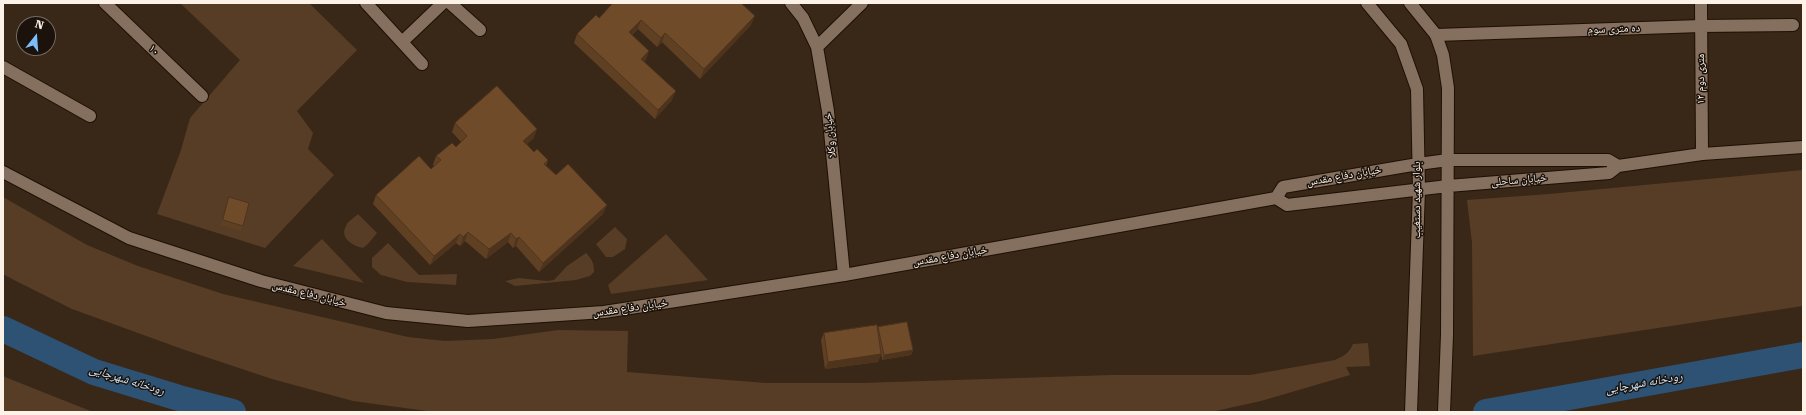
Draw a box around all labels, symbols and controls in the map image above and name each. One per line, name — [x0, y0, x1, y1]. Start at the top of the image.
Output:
north arrow — [16, 16, 56, 56]
text: N — [33, 18, 45, 32]
street label: ده متری سوم — [1587, 21, 1641, 37]
street label: ۱۰ — [146, 42, 162, 58]
street label: ۱۲ متری دوم — [1694, 54, 1708, 104]
street label: خیابان وکلا — [821, 112, 839, 158]
street label: بلوار شهید دستغیب — [1410, 161, 1424, 239]
street label: خیابان دفاع مقدس — [1306, 163, 1382, 189]
street label: خیابان ساحلی — [1491, 171, 1547, 189]
street label: خیابان دفاع مقدس — [912, 243, 988, 269]
street label: خیابان دفاع مقدس — [271, 278, 347, 310]
street label: خیابان دفاع مقدس — [592, 296, 668, 320]
water label: رودخانه شهرچایی — [88, 362, 166, 398]
water label: رودخانه شهرچایی — [1604, 369, 1684, 397]

